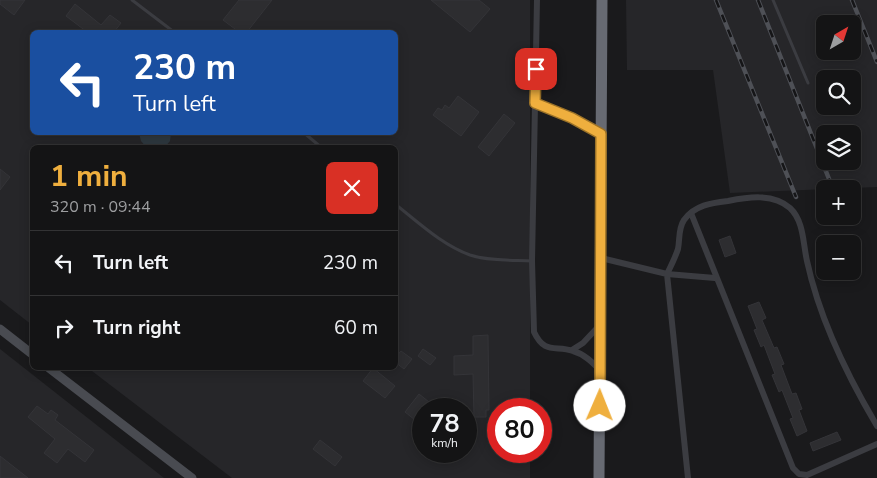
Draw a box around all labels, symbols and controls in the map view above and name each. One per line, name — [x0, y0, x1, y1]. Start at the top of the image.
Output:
north arrow — [816, 15, 861, 60]
map controls — [816, 15, 861, 280]
text: 230 m — [133, 44, 236, 91]
pin — [515, 48, 557, 90]
icon: left — [50, 50, 115, 115]
icon: arrive — [522, 55, 550, 83]
button: search — [816, 70, 861, 115]
text: Turn left — [133, 89, 216, 119]
button: layers — [816, 125, 861, 170]
text: 1 min — [50, 156, 128, 197]
button: close — [326, 162, 378, 214]
button: + — [816, 180, 861, 225]
text: 320 m · 09:44 — [50, 196, 151, 218]
button: − — [816, 235, 861, 280]
icon: left — [50, 249, 78, 277]
text: Turn left — [93, 250, 168, 276]
text: 230 m — [323, 250, 378, 276]
icon: right — [50, 314, 78, 342]
text: Turn right — [93, 315, 180, 341]
text: 60 m — [334, 315, 378, 341]
position arrow — [573, 379, 625, 431]
speed limit sign: 80 — [487, 398, 552, 463]
text: 78 — [429, 407, 460, 441]
text: km/h — [431, 435, 458, 451]

